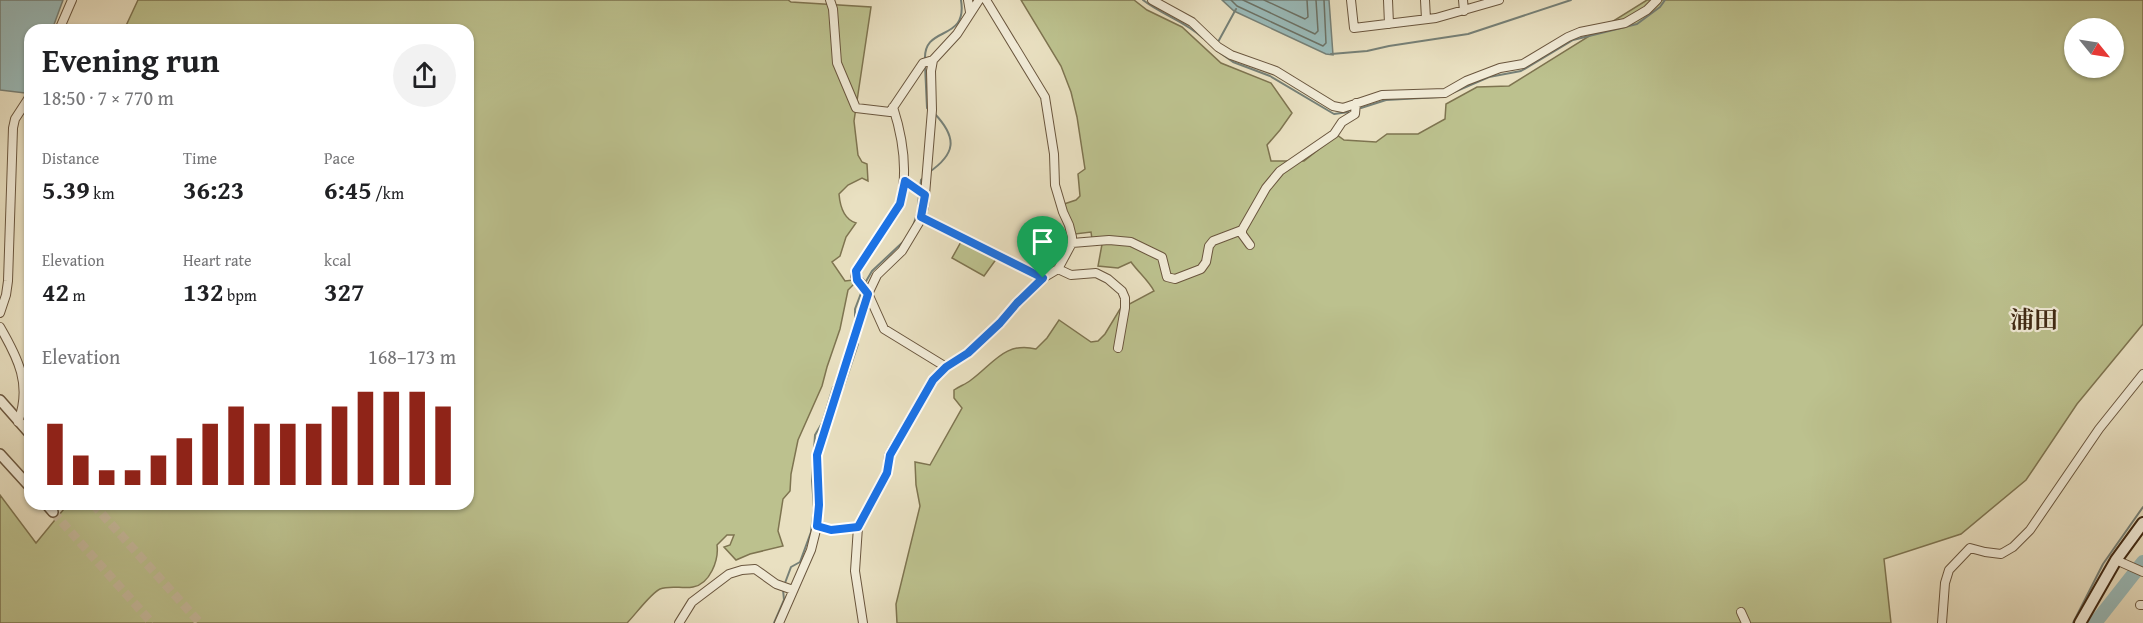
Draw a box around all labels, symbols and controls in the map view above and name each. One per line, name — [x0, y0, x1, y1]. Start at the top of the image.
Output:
north arrow — [2064, 18, 2124, 78]
map controls — [2064, 18, 2124, 78]
text: Evening run — [42, 36, 219, 84]
button: share — [393, 44, 456, 107]
text: 18:50 · 7 × 770 m — [42, 83, 174, 112]
text: Distance — [42, 146, 99, 170]
text: Time — [183, 146, 217, 170]
text: Pace — [324, 146, 355, 170]
text: 5.39 — [42, 170, 90, 209]
text: 36:23 — [183, 170, 244, 209]
text: 6:45 — [324, 170, 372, 209]
text: km — [90, 181, 114, 205]
text: /km — [372, 181, 404, 205]
pin — [1017, 216, 1068, 278]
icon: arrive — [1026, 225, 1059, 258]
text: Elevation — [42, 248, 105, 272]
text: Heart rate — [183, 248, 252, 272]
text: kcal — [324, 248, 351, 272]
text: 42 — [42, 272, 69, 311]
text: 132 — [183, 272, 223, 311]
text: 327 — [324, 272, 364, 311]
text: m — [69, 283, 86, 307]
text: bpm — [223, 283, 257, 307]
district label: 浦田 — [2010, 302, 2058, 337]
text: Elevation — [42, 342, 120, 371]
text: 168–173 m — [368, 342, 456, 371]

